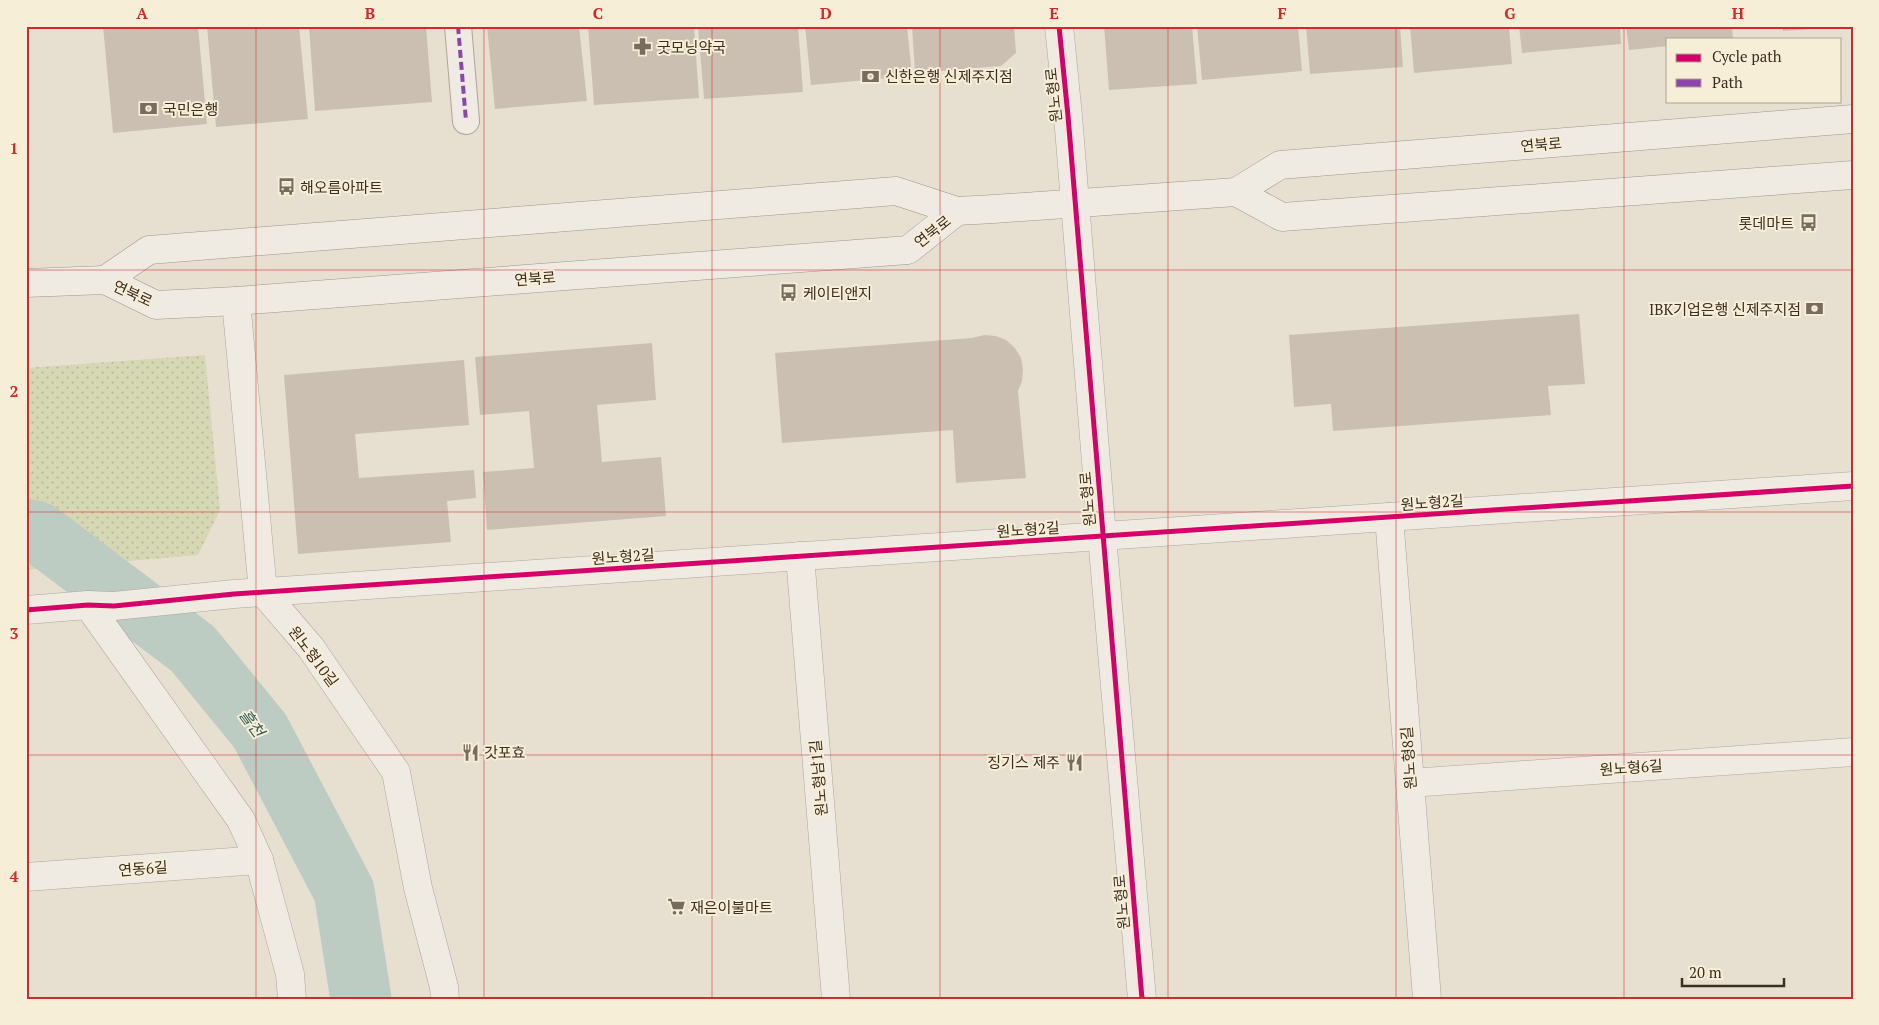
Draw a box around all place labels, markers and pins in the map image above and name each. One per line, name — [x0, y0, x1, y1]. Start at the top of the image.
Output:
pharmacy icon: 굿모닝약국 — [633, 37, 653, 57]
place label: 굿모닝약국 — [657, 37, 726, 57]
bank icon: 신한은행 신제주지점 — [861, 66, 881, 86]
place label: 신한은행 신제주지점 — [885, 66, 1013, 86]
bank icon: 국민은행 — [139, 99, 159, 119]
place label: 국민은행 — [163, 99, 218, 119]
bus stop icon: 해오름아파트 — [276, 177, 296, 197]
place label: 해오름아파트 — [300, 177, 383, 197]
place label: 롯데마트 — [1739, 213, 1794, 233]
bus stop icon: 롯데마트 — [1798, 213, 1818, 233]
bus stop icon: 케이티앤지 — [779, 283, 799, 303]
place label: 케이티앤지 — [803, 283, 872, 303]
place label: IBK기업은행 신제주지점 — [1649, 299, 1801, 319]
bank icon: IBK기업은행 신제주지점 — [1805, 299, 1825, 319]
restaurant icon: 갓포효 — [460, 742, 480, 762]
place label: 갓포효 — [484, 742, 526, 762]
place label: 징기스 제주 — [987, 752, 1060, 772]
restaurant icon: 징기스 제주 — [1064, 752, 1084, 772]
supermarket icon: 재은이불마트 — [666, 897, 686, 917]
place label: 재은이불마트 — [690, 897, 773, 917]

